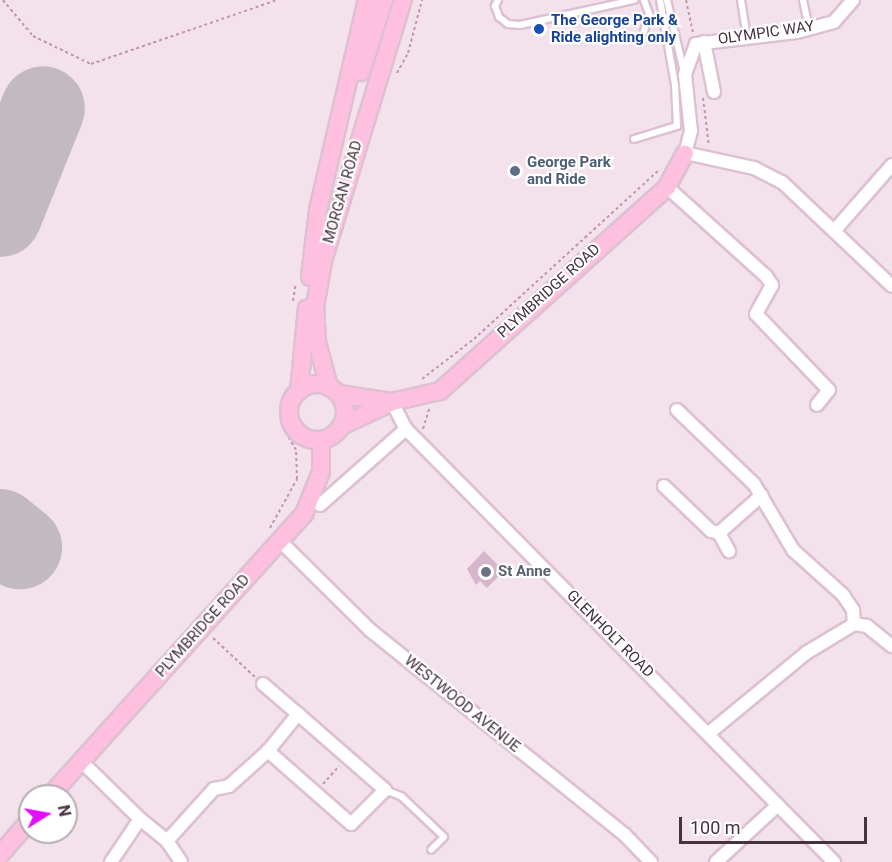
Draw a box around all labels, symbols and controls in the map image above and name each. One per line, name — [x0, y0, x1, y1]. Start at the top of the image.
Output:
place label: The George Park & Ride alighting only — [551, 11, 678, 46]
street label: OLYMPIC WAY — [717, 17, 815, 49]
marker: The George Park & Ride alighting only — [532, 22, 546, 36]
street label: MORGAN ROAD — [320, 139, 366, 245]
place label: George Park and Ride — [527, 153, 611, 188]
marker: George Park and Ride — [508, 164, 522, 178]
street label: PLYMBRIDGE ROAD — [494, 240, 604, 342]
place label: St Anne — [498, 563, 551, 581]
marker: St Anne — [479, 565, 493, 579]
street label: PLYMBRIDGE ROAD — [152, 571, 254, 681]
street label: GLENHOLT ROAD — [563, 587, 657, 681]
street label: WESTWOOD AVENUE — [401, 652, 523, 756]
north arrow — [18, 784, 78, 844]
text: N — [54, 803, 75, 818]
scale bar — [682, 805, 870, 843]
text: 100 m — [690, 817, 741, 838]

